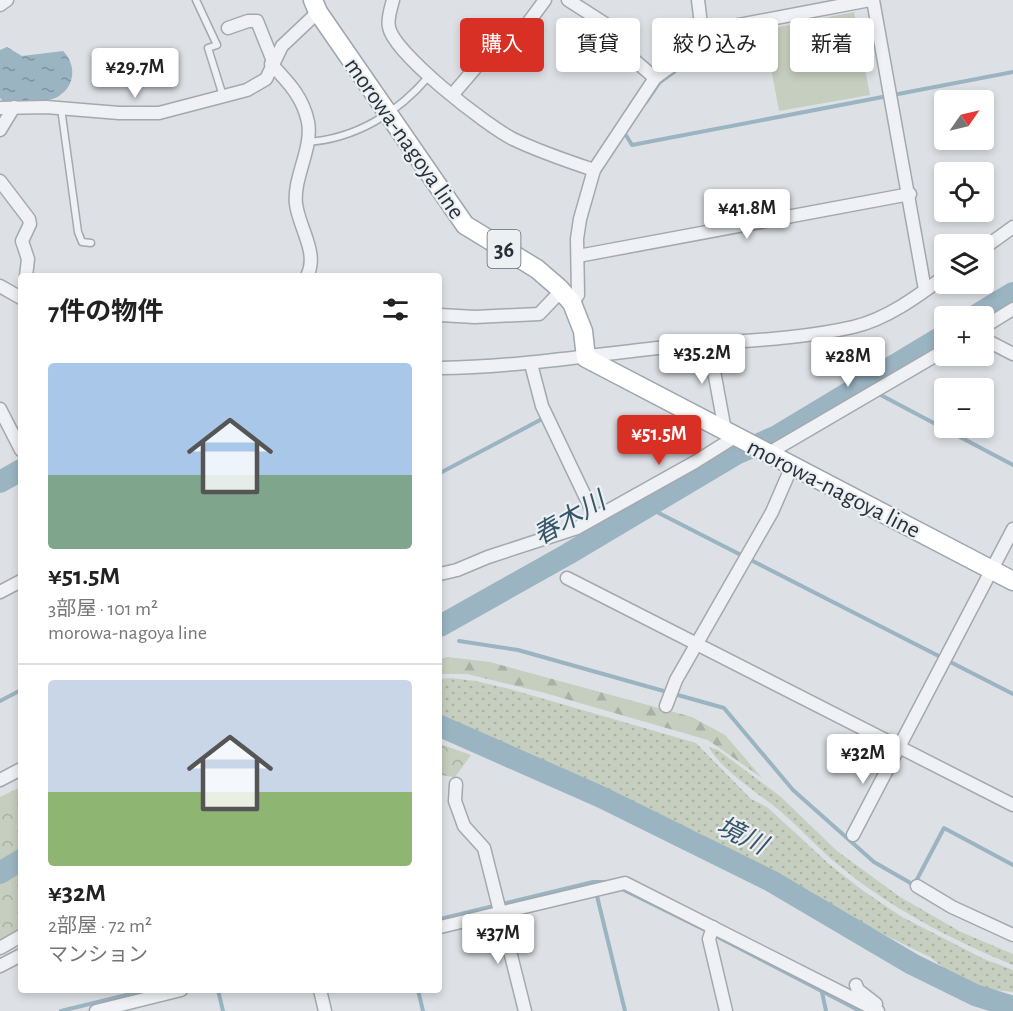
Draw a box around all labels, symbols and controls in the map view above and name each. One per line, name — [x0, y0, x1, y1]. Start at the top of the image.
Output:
chip: 購入 — [460, 18, 544, 72]
chip: 賃貸 — [556, 18, 640, 72]
chip: 絞り込み — [652, 18, 778, 72]
chip: 新着 — [790, 18, 874, 72]
pin: ¥29.7M — [86, 48, 184, 99]
street label: morowa-nagoya line — [340, 54, 469, 224]
text: ¥29.7M — [106, 57, 164, 77]
north arrow — [934, 90, 994, 150]
map controls — [934, 90, 994, 438]
button: locate — [934, 162, 994, 222]
pin: ¥41.8M — [698, 189, 796, 240]
text: ¥41.8M — [718, 198, 776, 218]
road number: 36 — [488, 230, 520, 268]
button: layers — [934, 234, 994, 294]
icon: filters — [379, 293, 412, 326]
text: 7件の物件 — [48, 299, 163, 325]
button: + — [934, 306, 994, 366]
pin: ¥35.2M — [653, 334, 751, 385]
pin: ¥28M — [812, 337, 884, 388]
text: ¥35.2M — [673, 343, 731, 363]
text: ¥28M — [825, 346, 871, 366]
button: − — [934, 378, 994, 438]
icon: home — [176, 402, 284, 510]
pin: ¥51.5M — [610, 415, 708, 466]
text: ¥51.5M — [631, 424, 687, 444]
street label: morowa-nagoya line — [743, 435, 924, 543]
water label: 春木川 — [529, 486, 612, 550]
text: ¥51.5M — [48, 563, 120, 589]
text: 3部屋 · 101 m² — [48, 599, 158, 619]
text: morowa-nagoya line — [48, 623, 207, 643]
icon: home — [176, 719, 284, 827]
pin: ¥32M — [827, 734, 899, 785]
text: ¥32M — [841, 743, 885, 763]
water label: 境川 — [712, 812, 774, 860]
text: ¥32M — [48, 880, 106, 906]
pin: ¥37M — [462, 914, 534, 965]
text: 2部屋 · 72 m² — [48, 916, 152, 936]
text: ¥37M — [476, 923, 520, 943]
text: マンション — [48, 945, 148, 965]

